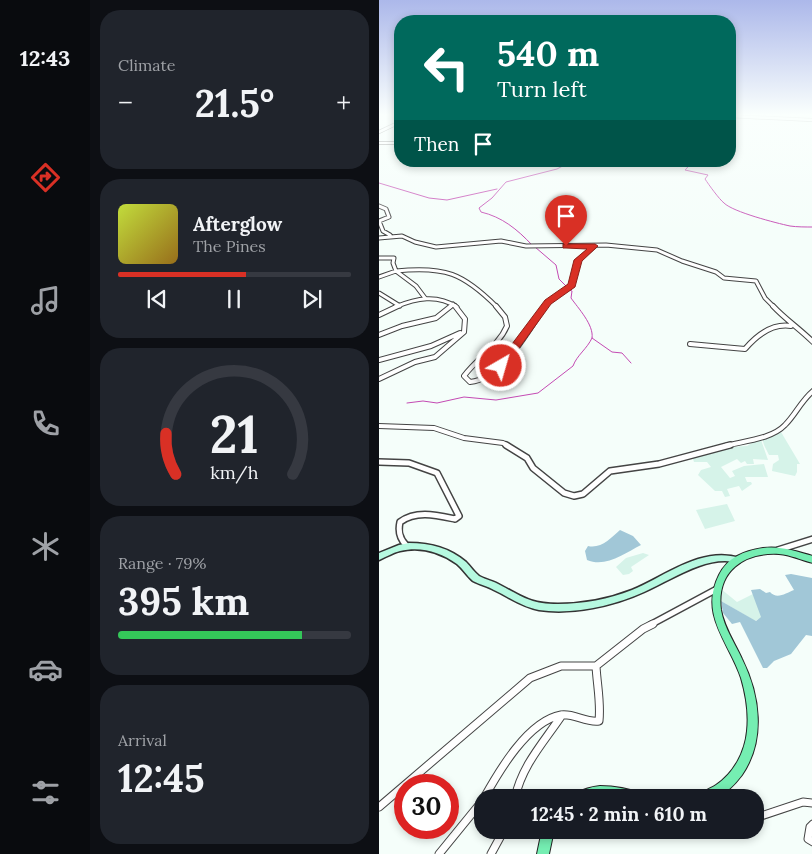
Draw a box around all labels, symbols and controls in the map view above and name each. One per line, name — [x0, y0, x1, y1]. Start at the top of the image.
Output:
text: 540 m — [497, 31, 599, 76]
icon: left — [414, 35, 479, 100]
text: 12:43 — [20, 44, 70, 72]
text: Climate — [118, 55, 175, 75]
text: Turn left — [497, 75, 587, 103]
text: 21.5° — [195, 79, 274, 127]
text: − — [118, 85, 133, 121]
text: + — [336, 85, 351, 121]
icon: arrive — [469, 130, 497, 158]
text: Then — [414, 132, 459, 156]
icon: directions — [28, 160, 63, 195]
pin — [545, 195, 587, 246]
icon: arrive — [552, 202, 580, 230]
text: Afterglow — [193, 212, 282, 236]
text: The Pines — [193, 236, 266, 256]
icon: music — [28, 283, 63, 318]
icon: previous — [143, 285, 171, 313]
icon: pause — [220, 285, 248, 313]
icon: next — [298, 285, 326, 313]
position arrow — [474, 339, 526, 391]
text: 21 — [210, 401, 259, 467]
icon: phone — [28, 406, 63, 441]
text: km/h — [210, 461, 259, 484]
icon: climate — [28, 529, 63, 564]
text: Range · 79% — [118, 553, 206, 573]
text: 395 km — [118, 577, 249, 625]
icon: car — [28, 652, 63, 687]
text: Arrival — [118, 730, 167, 750]
text: 12:45 — [118, 754, 205, 802]
speed limit sign: 30 — [394, 774, 459, 839]
icon: filters — [28, 775, 63, 810]
text: 12:45 · 2 min · 610 m — [531, 802, 707, 826]

